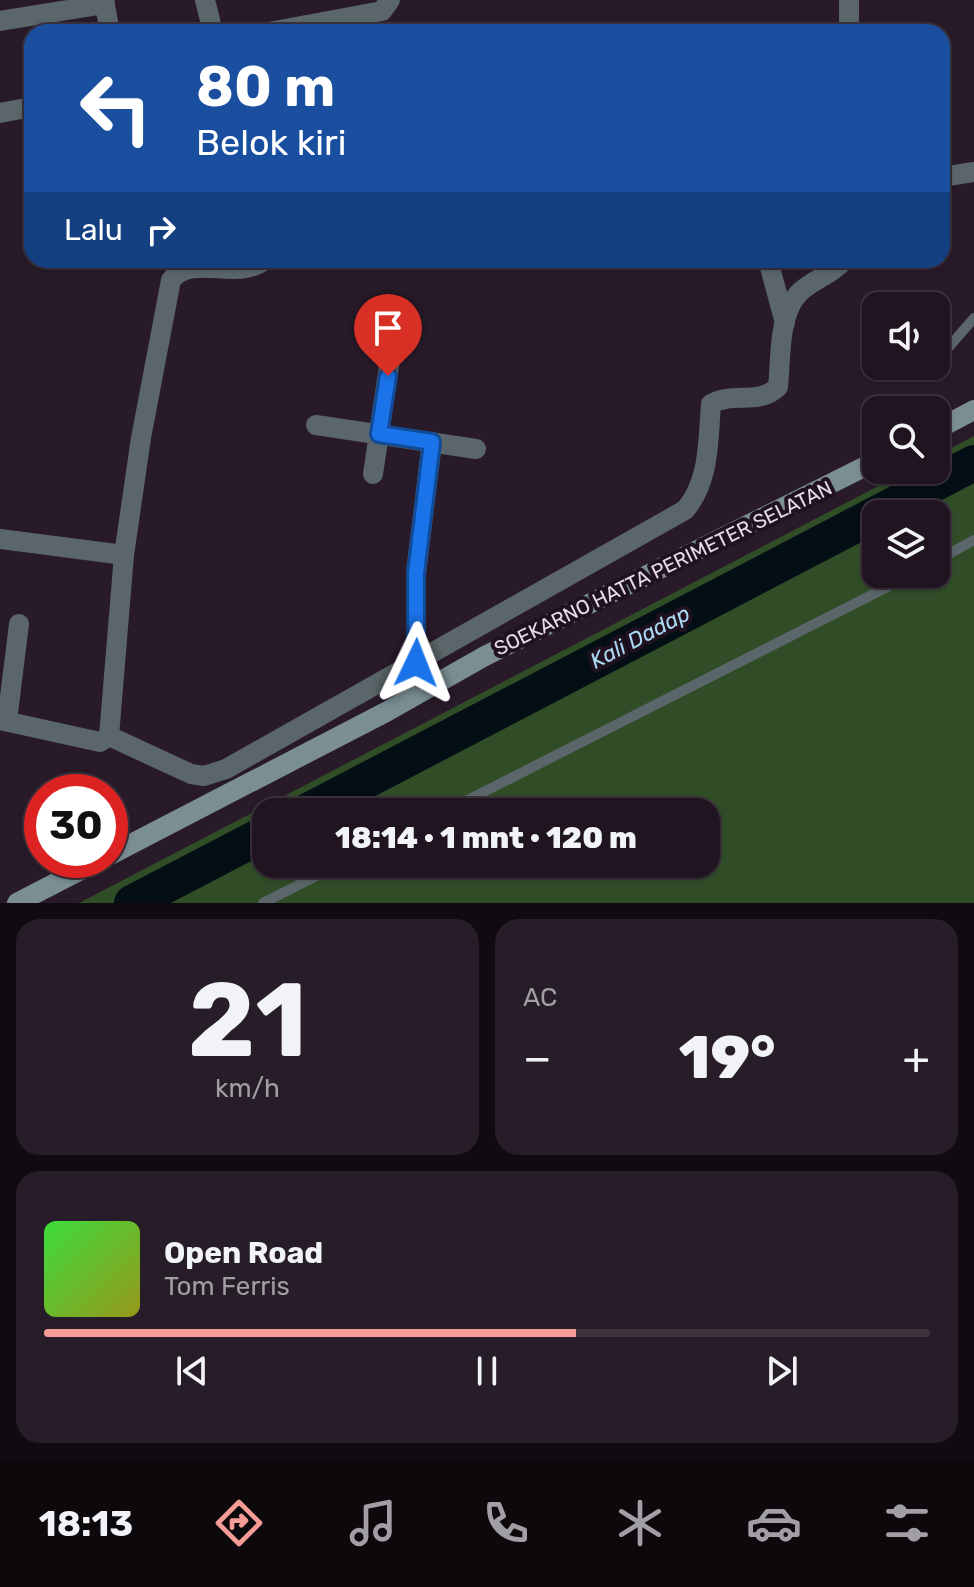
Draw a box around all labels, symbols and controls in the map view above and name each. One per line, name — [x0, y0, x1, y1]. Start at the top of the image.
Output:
text: 80 m — [196, 54, 335, 120]
icon: left — [64, 56, 168, 160]
text: Belok kiri — [196, 121, 346, 164]
icon: right — [139, 208, 183, 252]
text: Lalu — [64, 212, 123, 248]
map controls — [862, 292, 950, 588]
button: sound — [862, 292, 950, 380]
pin — [354, 294, 422, 376]
icon: arrive — [366, 306, 410, 350]
button: search — [862, 396, 950, 484]
street label: SOEKARNO HATTA PERIMETER SELATAN — [490, 475, 836, 661]
button: layers — [862, 500, 950, 588]
water label: Kali Dadap — [585, 599, 695, 675]
position arrow — [374, 621, 458, 705]
speed limit sign: 30 — [24, 774, 128, 878]
text: 18:14 · 1 mnt · 120 m — [335, 820, 637, 856]
text: 21 — [188, 959, 307, 1082]
text: AC — [523, 982, 557, 1013]
text: 19° — [679, 1022, 775, 1093]
text: − — [523, 1032, 552, 1084]
text: + — [903, 1032, 930, 1084]
text: km/h — [215, 1073, 280, 1104]
text: Open Road — [164, 1235, 323, 1271]
text: Tom Ferris — [164, 1271, 290, 1302]
icon: previous — [170, 1349, 214, 1393]
icon: pause — [465, 1349, 509, 1393]
icon: next — [760, 1349, 804, 1393]
icon: directions — [211, 1495, 267, 1551]
icon: music — [345, 1495, 401, 1551]
icon: phone — [478, 1495, 534, 1551]
icon: climate — [612, 1495, 668, 1551]
icon: car — [746, 1495, 802, 1551]
icon: filters — [879, 1495, 935, 1551]
text: 18:13 — [39, 1502, 133, 1545]

